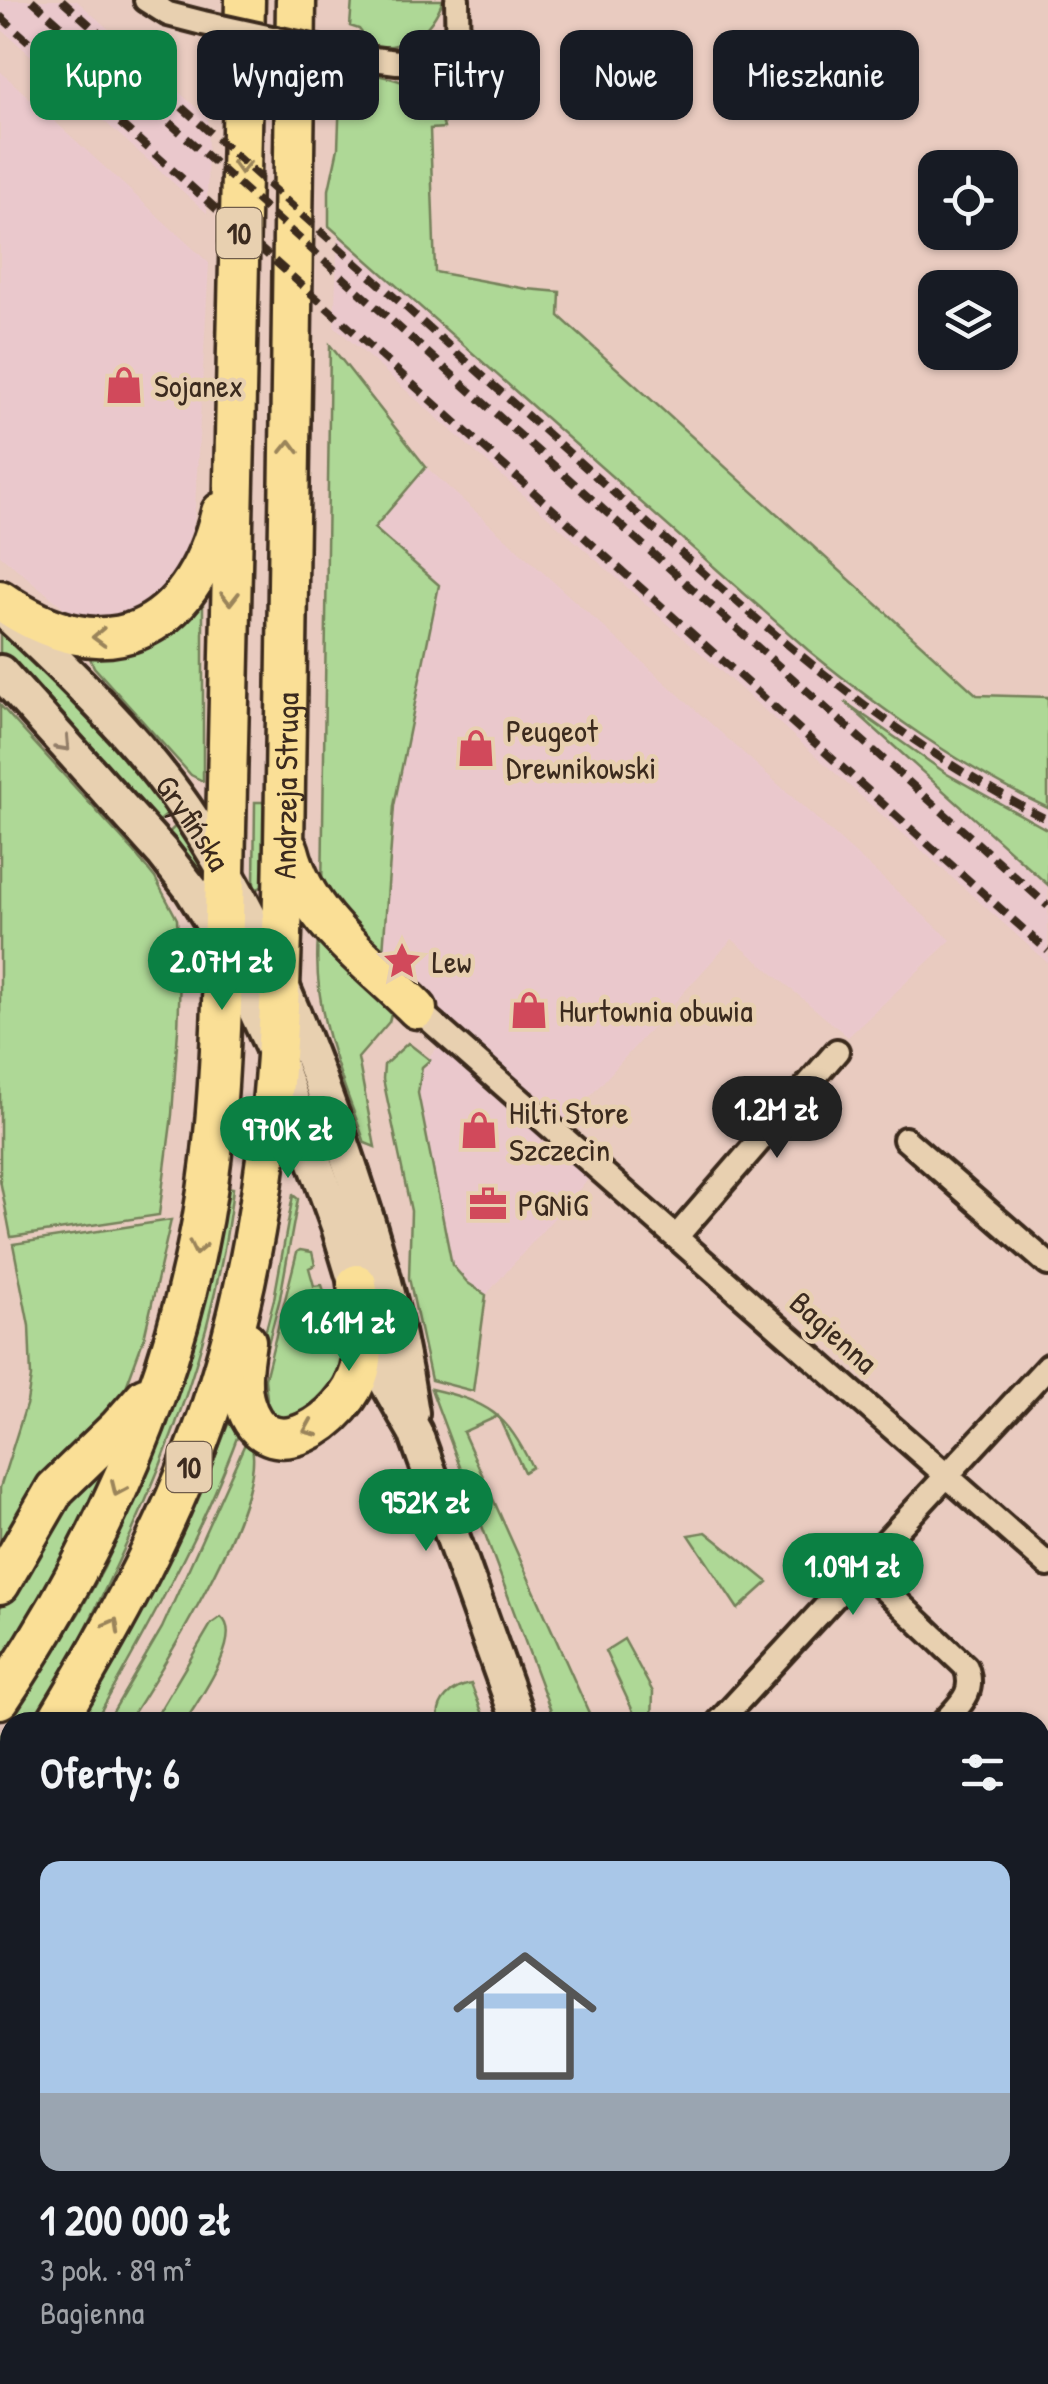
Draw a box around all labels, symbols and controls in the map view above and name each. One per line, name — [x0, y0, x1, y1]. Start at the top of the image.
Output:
chip: Kupno — [30, 30, 177, 120]
chip: Wynajem — [197, 30, 379, 120]
chip: Filtry — [399, 30, 540, 120]
chip: Nowe — [560, 30, 693, 120]
chip: Mieszkanie — [713, 30, 919, 120]
map controls — [918, 150, 1018, 370]
button: locate — [918, 150, 1018, 250]
one-way arrow — [231, 160, 252, 176]
road number: 10 — [216, 208, 262, 258]
button: layers — [918, 270, 1018, 370]
shop icon: Sojanex — [103, 364, 145, 406]
place label: Sojanex — [154, 364, 243, 407]
one-way arrow — [279, 438, 301, 454]
one-way arrow — [219, 591, 240, 607]
one-way arrow — [91, 626, 107, 647]
street label: Andrzeja Struga — [262, 692, 308, 880]
place label: Peugeot Drewnikowski — [506, 709, 656, 789]
shop icon: Peugeot Drewnikowski — [455, 727, 497, 769]
one-way arrow — [52, 734, 70, 752]
street label: Gryfińska — [146, 766, 241, 878]
pin: 2.07M zł — [119, 928, 325, 1013]
text: 2.07M zł — [170, 939, 274, 982]
place icon: Lew — [381, 940, 423, 982]
place label: Lew — [432, 940, 471, 983]
shop icon: Hurtownia obuwia — [508, 989, 550, 1031]
place label: Hurtownia obuwia — [559, 989, 753, 1032]
pin: 1.2M zł — [685, 1076, 869, 1161]
text: 1.2M zł — [734, 1087, 820, 1130]
place label: Hilti Store Szczecin — [509, 1091, 629, 1171]
pin: 970K zł — [196, 1096, 380, 1181]
text: 970K zł — [242, 1107, 334, 1150]
shop icon: Hilti Store Szczecin — [458, 1109, 500, 1151]
office icon: PGNiG — [467, 1183, 509, 1225]
place label: PGNiG — [518, 1183, 589, 1226]
one-way arrow — [187, 1239, 208, 1256]
street label: Bagienna — [781, 1281, 887, 1383]
pin: 1.61M zł — [246, 1289, 452, 1374]
text: 1.61M zł — [301, 1300, 397, 1343]
one-way arrow — [302, 1417, 320, 1437]
road number: 10 — [166, 1442, 212, 1492]
pin: 952K zł — [334, 1469, 518, 1554]
one-way arrow — [111, 1479, 131, 1497]
text: 952K zł — [381, 1480, 471, 1523]
pin: 1.09M zł — [750, 1533, 956, 1618]
text: 1.09M zł — [805, 1544, 901, 1587]
one-way arrow — [101, 1618, 121, 1636]
text: Oferty: 6 — [40, 1744, 180, 1801]
icon: filters — [955, 1745, 1010, 1800]
icon: home — [435, 1926, 615, 2106]
text: 1 200 000 zł — [40, 2191, 232, 2248]
text: 3 pok. · 89 m² — [40, 2248, 192, 2291]
text: Bagienna — [40, 2291, 144, 2334]

